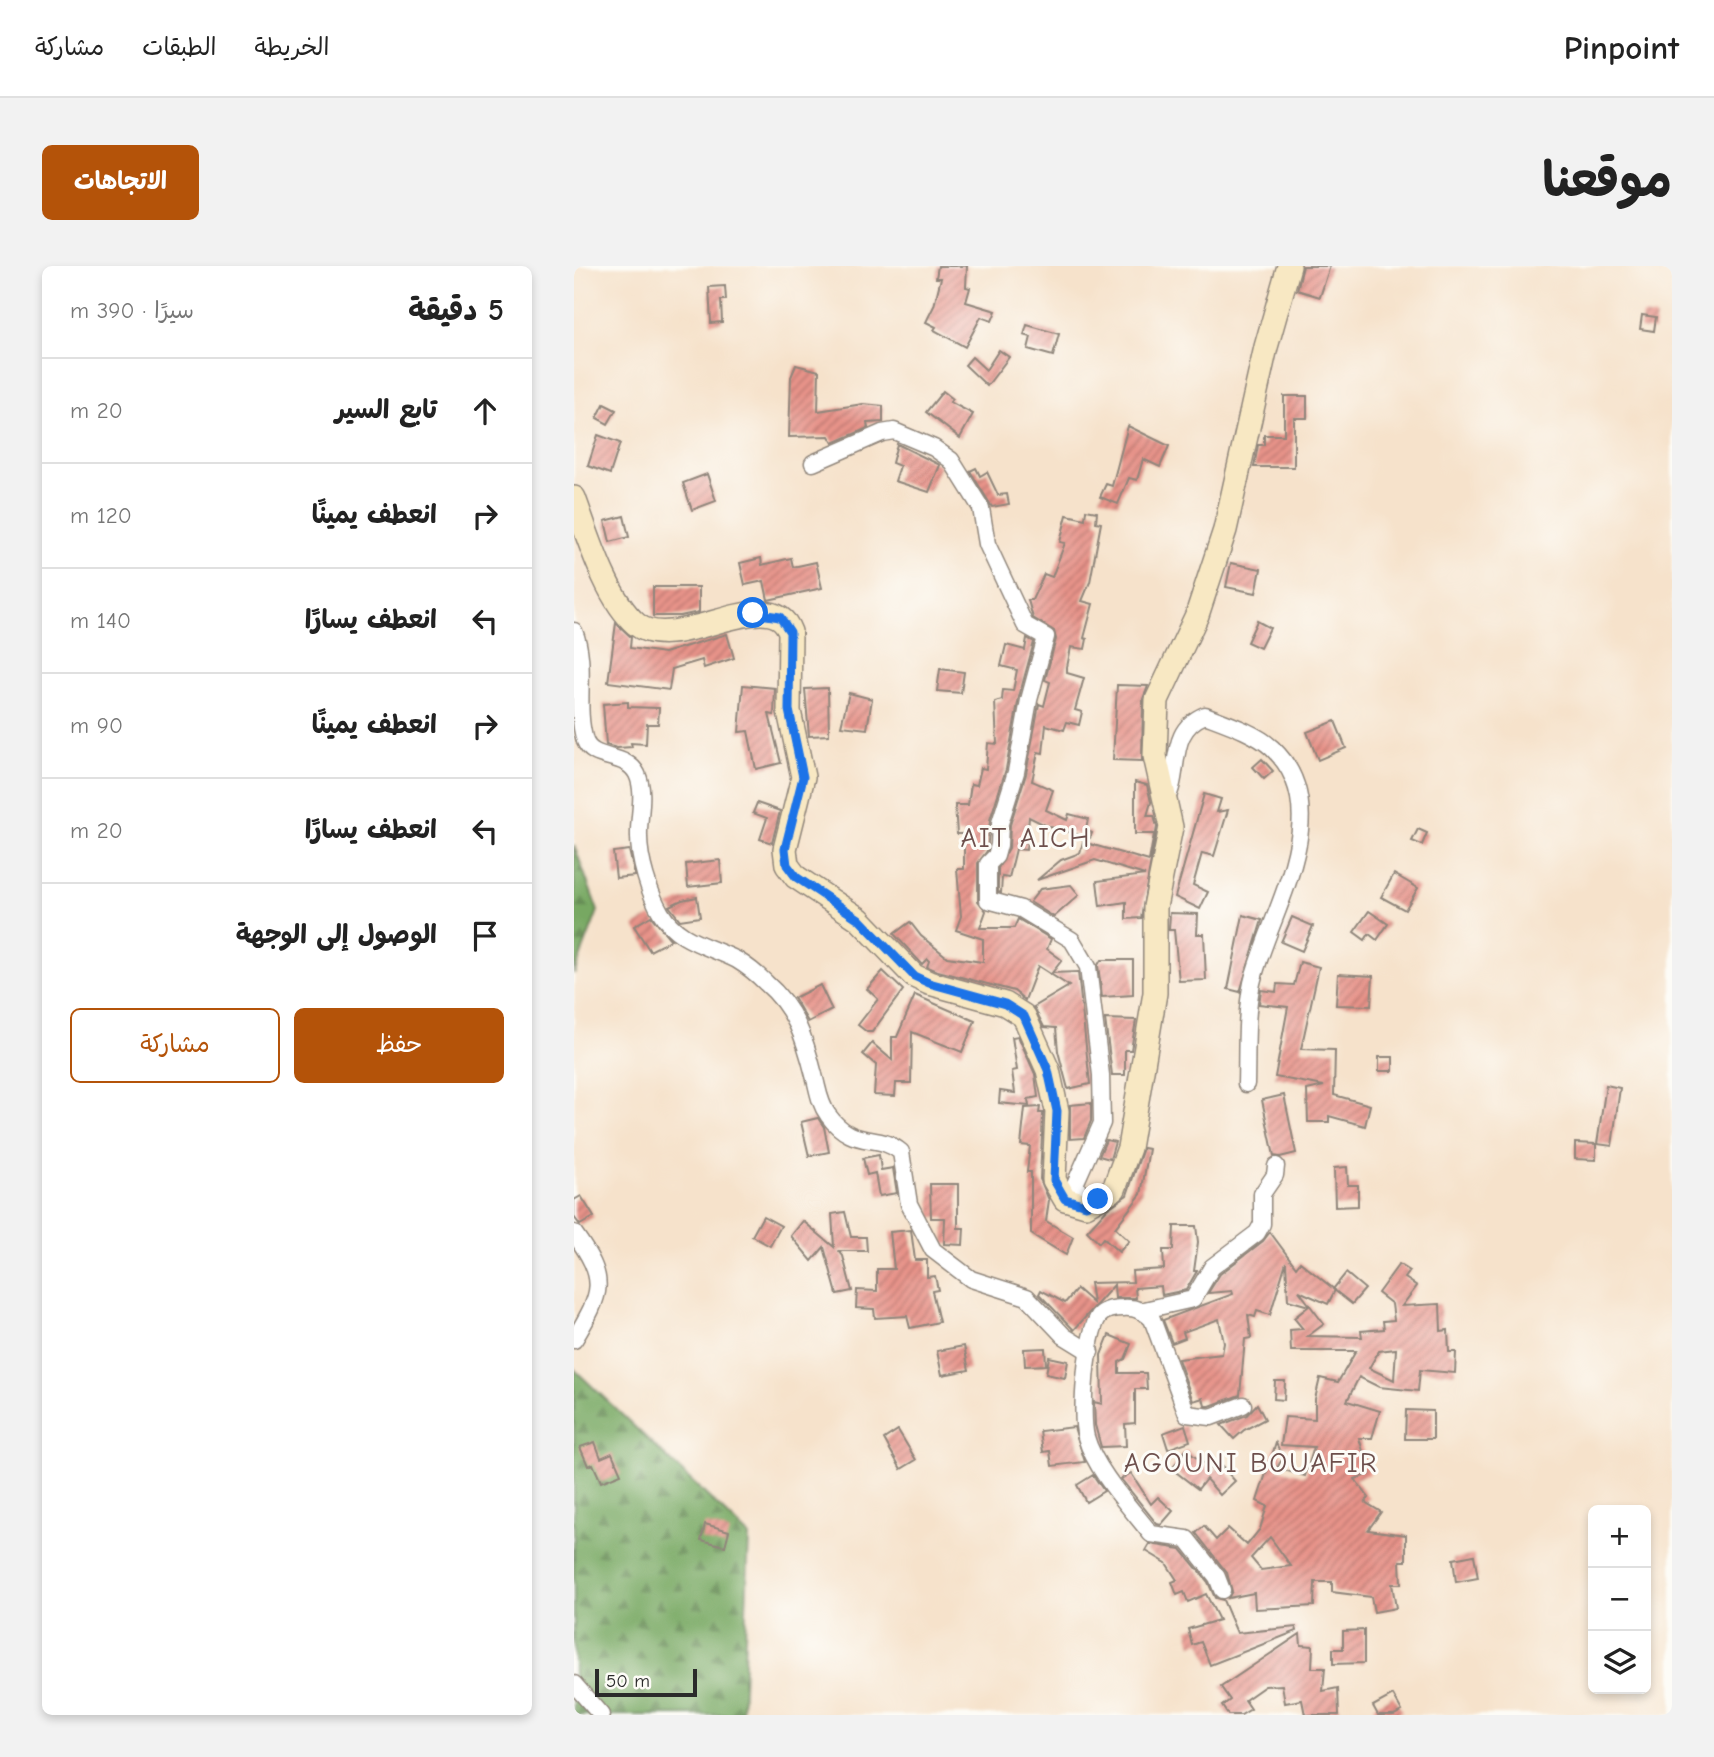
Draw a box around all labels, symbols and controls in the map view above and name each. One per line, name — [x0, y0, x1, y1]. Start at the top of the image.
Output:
text: Pinpoint — [1564, 29, 1679, 67]
text: مشاركة — [35, 33, 104, 61]
text: الطبقات — [142, 33, 217, 61]
text: الخريطة — [255, 33, 329, 61]
button: الاتجاهات — [42, 145, 199, 220]
text: موقعنا — [1542, 152, 1672, 208]
text: 5 دقيقة — [408, 293, 504, 328]
text: سيرًا · 390 m — [70, 297, 194, 324]
icon: ahead — [466, 392, 504, 430]
text: تابع السير — [335, 395, 437, 425]
text: 20 m — [70, 397, 123, 424]
icon: right — [466, 497, 504, 535]
text: انعطف يمينًا — [312, 500, 437, 530]
text: 120 m — [70, 502, 132, 529]
route start — [737, 597, 768, 628]
icon: left — [466, 602, 504, 640]
text: انعطف يسارًا — [305, 605, 437, 635]
text: 140 m — [70, 607, 131, 634]
icon: right — [466, 707, 504, 745]
text: انعطف يمينًا — [312, 710, 437, 740]
text: 90 m — [70, 712, 123, 739]
icon: left — [466, 812, 504, 850]
text: انعطف يسارًا — [305, 815, 437, 845]
text: 20 m — [70, 817, 123, 844]
district label: AIT AICH — [960, 822, 1092, 854]
icon: arrive — [466, 917, 504, 955]
text: الوصول إلى الوجهة — [236, 920, 437, 950]
button: مشاركة — [70, 1008, 280, 1083]
button: حفظ — [294, 1008, 504, 1083]
route end — [1082, 1183, 1113, 1214]
district label: AGOUNI BOUAFIR — [1124, 1447, 1378, 1479]
map controls — [1588, 1505, 1651, 1694]
button: + — [1588, 1505, 1651, 1568]
button: − — [1588, 1568, 1651, 1631]
button: layers — [1588, 1631, 1651, 1694]
scale bar — [595, 1666, 696, 1698]
text: 50 m — [606, 1670, 650, 1692]

